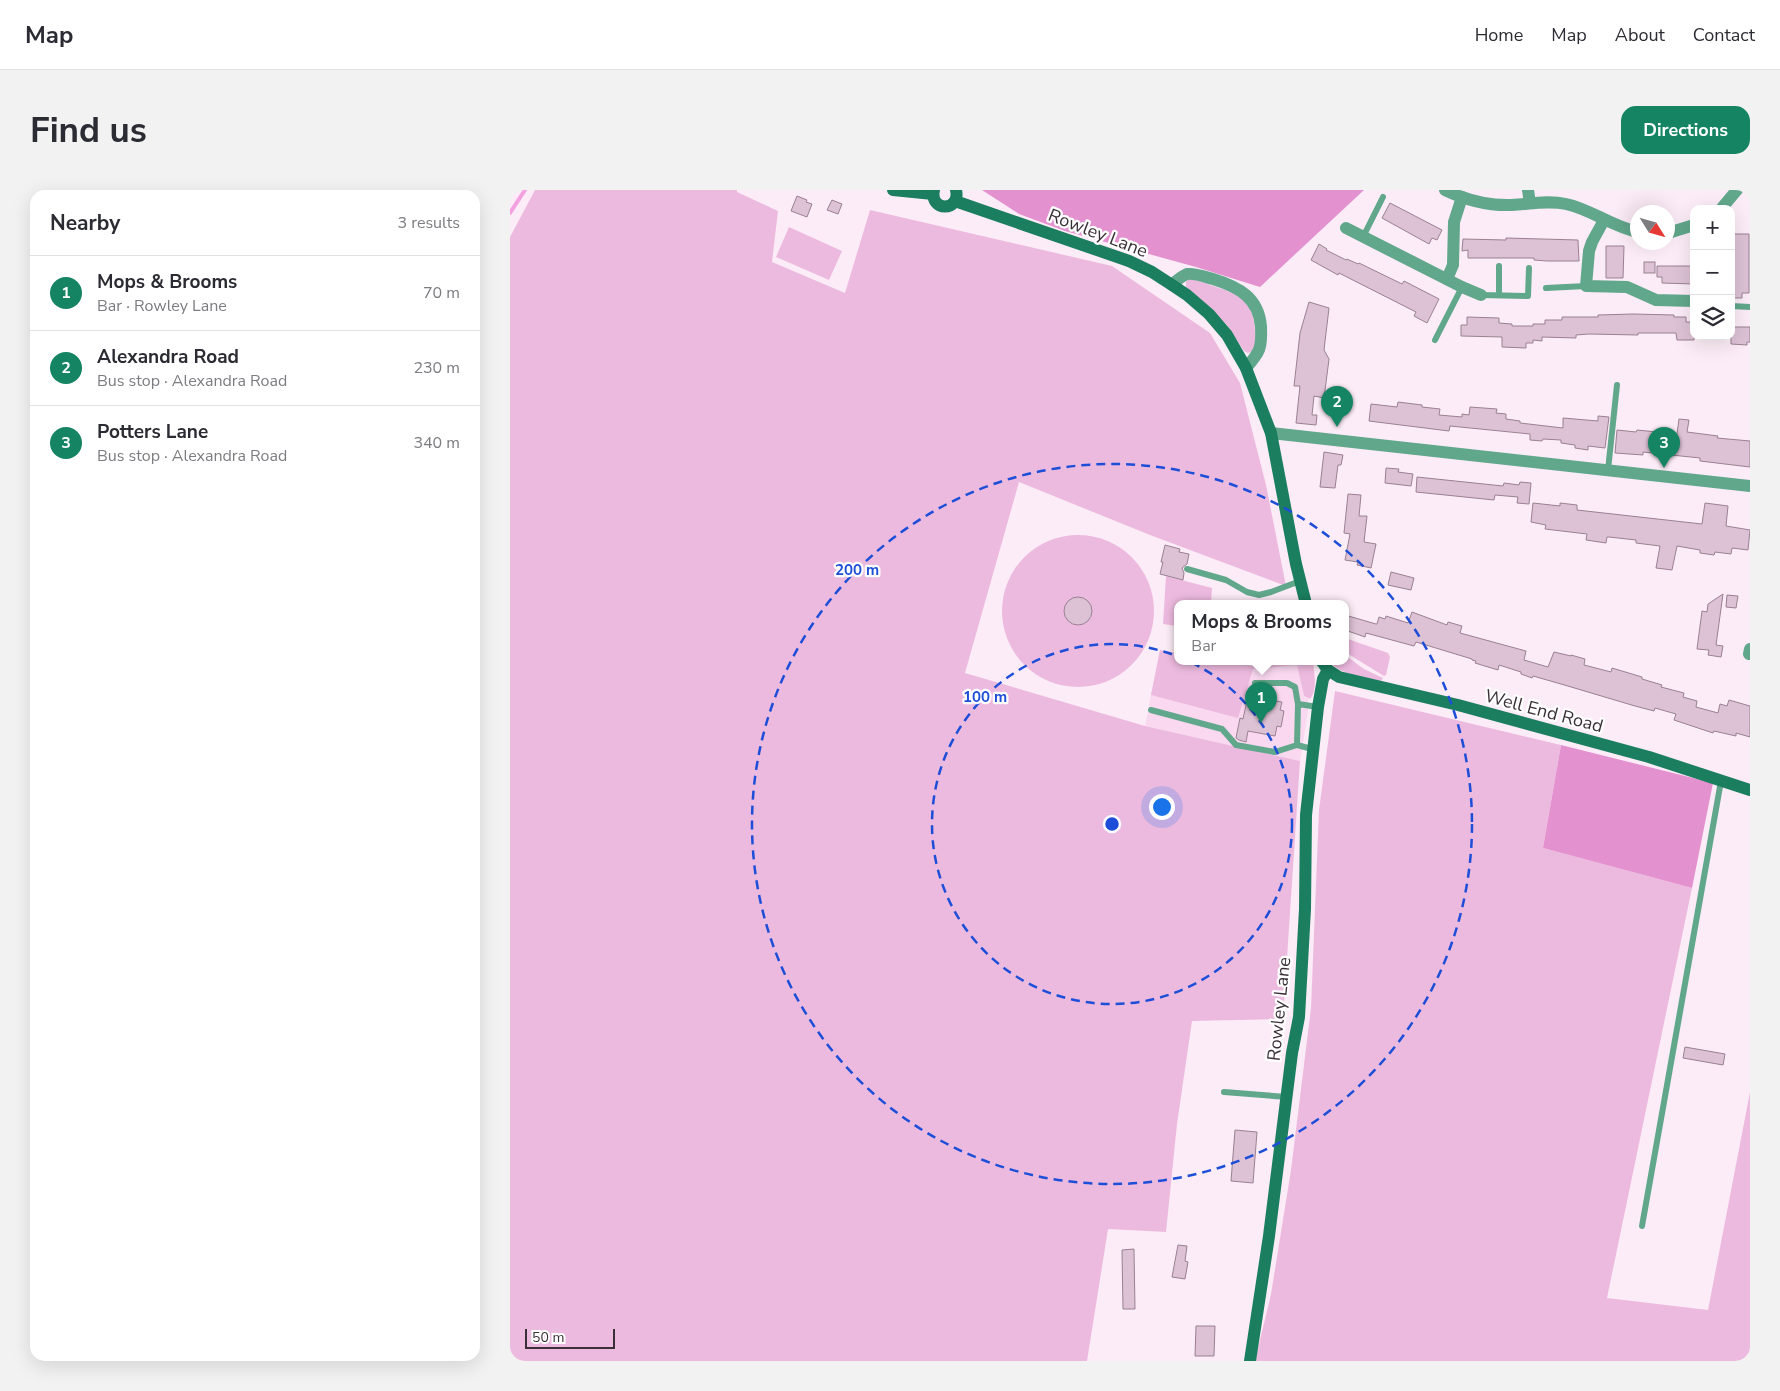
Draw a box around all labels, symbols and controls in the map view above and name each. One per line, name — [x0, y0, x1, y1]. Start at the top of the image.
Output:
text: Map — [25, 19, 73, 51]
text: Home — [1475, 23, 1523, 47]
text: Map — [1551, 23, 1587, 47]
text: About — [1615, 23, 1665, 47]
text: Contact — [1693, 23, 1755, 47]
button: Directions — [1621, 106, 1750, 154]
text: Find us — [30, 107, 147, 154]
street label: Rowley Lane — [1045, 203, 1151, 263]
north arrow — [1630, 205, 1675, 250]
map controls — [1690, 205, 1735, 340]
button: + — [1690, 205, 1735, 250]
text: Nearby — [50, 209, 120, 237]
text: 3 results — [398, 212, 460, 234]
button: − — [1690, 250, 1735, 295]
text: Mops & Brooms — [97, 269, 237, 295]
text: 1 — [61, 282, 71, 304]
text: 70 m — [423, 282, 460, 304]
text: Bar · Rowley Lane — [97, 295, 227, 317]
button: layers — [1690, 295, 1735, 340]
text: Alexandra Road — [97, 344, 239, 370]
text: 2 — [61, 357, 71, 379]
text: 230 m — [413, 357, 460, 379]
text: Bus stop · Alexandra Road — [97, 370, 287, 392]
pin: 2 — [1321, 386, 1353, 427]
text: Potters Lane — [97, 419, 208, 445]
pin: 3 — [1648, 427, 1680, 468]
text: 3 — [61, 432, 71, 454]
text: 340 m — [413, 432, 460, 454]
text: Bus stop · Alexandra Road — [97, 445, 287, 467]
text: 200 m — [835, 560, 879, 580]
popup — [1174, 600, 1349, 665]
text: Mops & Brooms — [1191, 609, 1332, 635]
text: Bar — [1191, 635, 1216, 657]
pin: 1 — [1245, 682, 1277, 723]
street label: Well End Road — [1482, 684, 1606, 738]
text: 100 m — [963, 687, 1007, 707]
your location — [1149, 794, 1175, 820]
centre of rings — [1103, 815, 1121, 833]
street label: Rowley Lane — [1262, 956, 1296, 1062]
scale bar — [525, 1326, 615, 1349]
text: 50 m — [532, 1328, 564, 1347]

